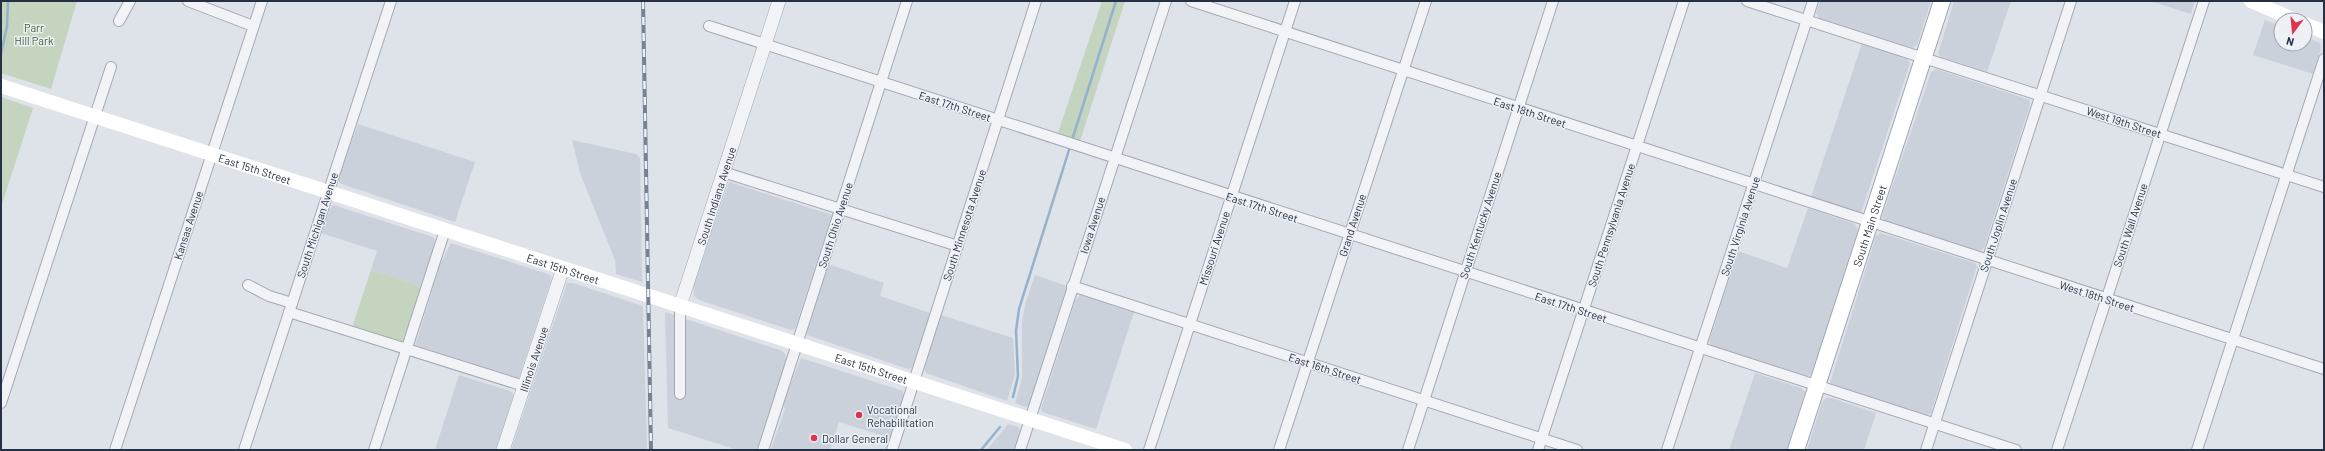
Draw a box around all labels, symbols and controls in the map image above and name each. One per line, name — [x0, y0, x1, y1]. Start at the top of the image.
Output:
north arrow — [2273, 12, 2313, 52]
park label: Parr Hill Park — [15, 21, 54, 47]
text: N — [2285, 35, 2295, 49]
street label: East 17th Street — [917, 88, 993, 124]
street label: East 18th Street — [1492, 94, 1568, 130]
street label: West 19th Street — [2085, 104, 2163, 140]
street label: South Indiana Avenue — [694, 145, 738, 246]
street label: East 15th Street — [217, 150, 293, 186]
street label: South Pennsylvania Avenue — [1585, 161, 1637, 288]
street label: South Minnesota Avenue — [940, 167, 988, 282]
street label: South Michigan Avenue — [294, 170, 340, 279]
street label: South Kentucky Avenue — [1456, 170, 1504, 280]
street label: South Virginia Avenue — [1718, 175, 1762, 277]
street label: South Joplin Avenue — [1977, 177, 2019, 273]
street label: South Ohio Avenue — [815, 180, 855, 269]
street label: South Wall Avenue — [2110, 181, 2150, 269]
street label: South Main Street — [1850, 183, 1888, 268]
street label: Kansas Avenue — [171, 189, 205, 261]
street label: East 17th Street — [1224, 189, 1300, 225]
street label: Grand Avenue — [1336, 192, 1368, 258]
street label: Iowa Avenue — [1077, 195, 1107, 255]
street label: Missouri Avenue — [1196, 209, 1232, 287]
street label: East 15th Street — [525, 250, 601, 286]
street label: West 18th Street — [2058, 278, 2136, 314]
street label: East 17th Street — [1533, 289, 1609, 325]
street label: Illinois Avenue — [516, 324, 550, 393]
street label: East 15th Street — [834, 350, 909, 386]
street label: East 16th Street — [1287, 350, 1363, 386]
place label: Vocational Rehabilitation — [867, 403, 934, 429]
marker: Vocational Rehabilitation — [854, 410, 864, 420]
place label: Dollar General — [822, 432, 888, 445]
marker: Dollar General — [809, 433, 819, 443]

